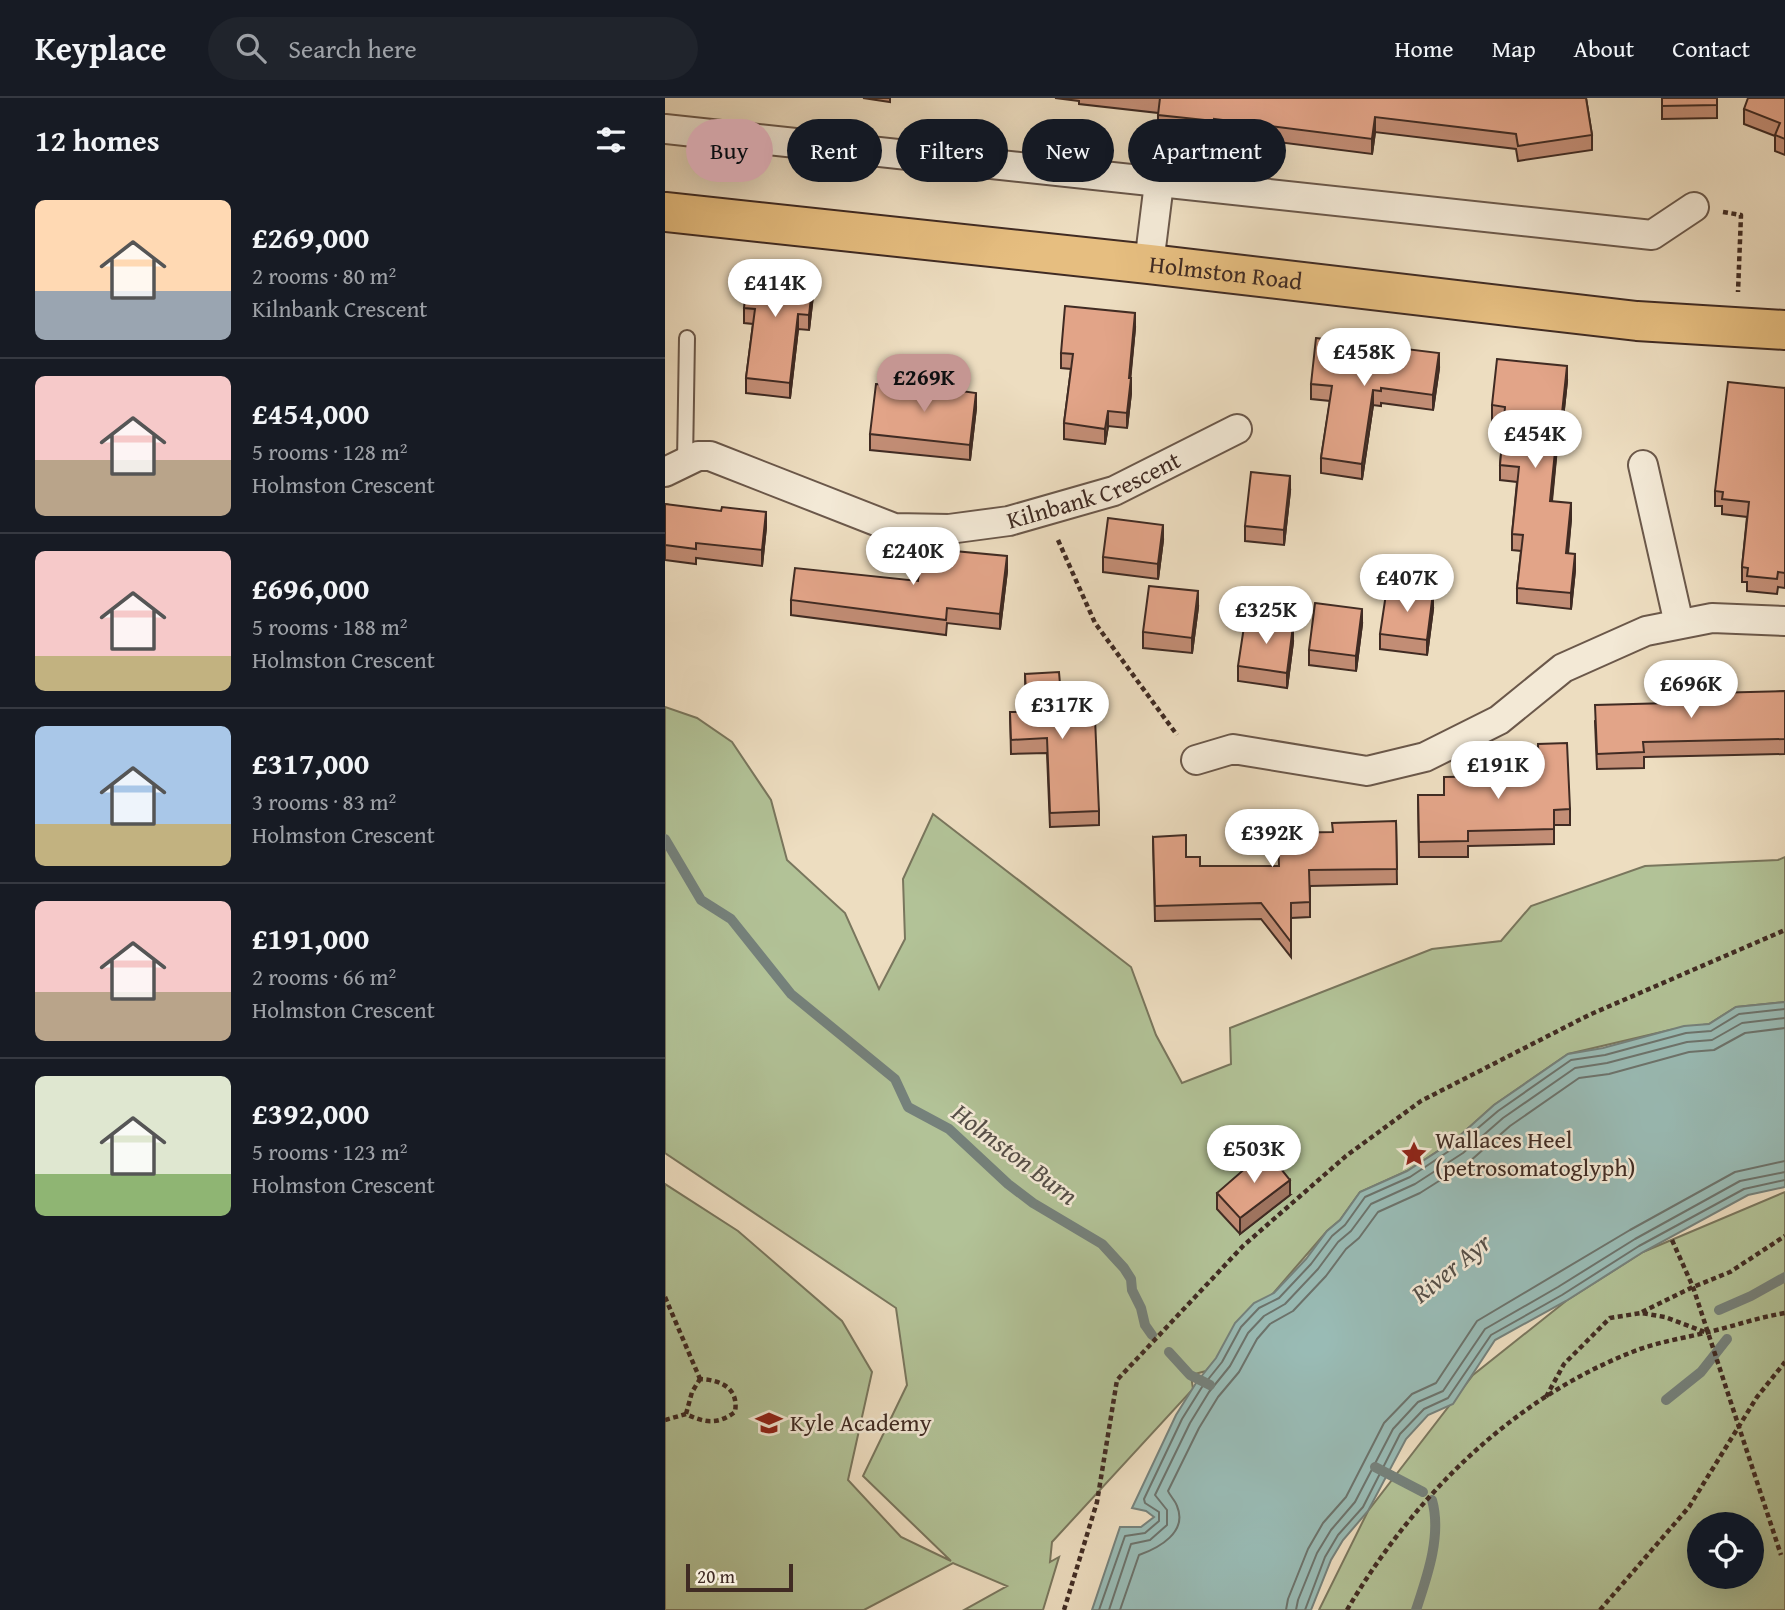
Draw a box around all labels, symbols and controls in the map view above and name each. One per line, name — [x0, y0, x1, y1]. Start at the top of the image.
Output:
search box — [208, 17, 698, 80]
text: Keyplace — [35, 24, 166, 72]
icon: search — [232, 29, 270, 67]
text: Search here — [288, 29, 417, 68]
text: Home — [1395, 31, 1454, 66]
text: Map — [1492, 31, 1536, 66]
text: About — [1574, 31, 1634, 66]
text: Contact — [1672, 31, 1750, 66]
text: 12 homes — [35, 118, 160, 162]
chip: Buy — [686, 119, 773, 182]
chip: Rent — [787, 119, 882, 182]
chip: Filters — [896, 119, 1008, 182]
chip: New — [1022, 119, 1114, 182]
chip: Apartment — [1128, 119, 1286, 182]
icon: filters — [592, 121, 630, 159]
text: £269,000 — [252, 215, 369, 259]
icon: home — [91, 228, 175, 312]
street label: Holmston Road — [1147, 246, 1304, 299]
text: 2 rooms · 80 m² — [252, 259, 396, 292]
pin: £414K — [726, 260, 824, 319]
text: £414K — [744, 265, 806, 298]
text: Kilnbank Crescent — [252, 292, 427, 325]
pin: £458K — [1315, 328, 1413, 388]
text: £458K — [1333, 334, 1395, 367]
pin: £269K — [875, 354, 973, 414]
text: £269K — [893, 360, 955, 393]
text: £454,000 — [252, 391, 369, 435]
icon: home — [91, 404, 175, 488]
pin: £454K — [1486, 410, 1584, 470]
text: £454K — [1504, 416, 1566, 449]
text: 5 rooms · 128 m² — [252, 435, 407, 468]
street label: Kilnbank Crescent — [1003, 442, 1187, 538]
text: Holmston Crescent — [252, 468, 435, 501]
pin: £240K — [864, 528, 962, 587]
text: £240K — [882, 533, 944, 566]
pin: £407K — [1358, 554, 1456, 614]
text: £407K — [1376, 560, 1438, 593]
text: £696,000 — [252, 566, 369, 610]
icon: home — [91, 579, 175, 663]
pin: £325K — [1217, 587, 1315, 646]
text: £325K — [1235, 592, 1297, 625]
text: 5 rooms · 188 m² — [252, 610, 407, 643]
text: Holmston Crescent — [252, 643, 435, 676]
pin: £696K — [1642, 660, 1740, 720]
text: £696K — [1660, 666, 1722, 699]
pin: £317K — [1013, 682, 1111, 741]
text: £317K — [1031, 687, 1093, 720]
text: £317,000 — [252, 741, 369, 785]
pin: £191K — [1449, 742, 1547, 801]
text: £191K — [1467, 747, 1529, 780]
icon: home — [91, 754, 175, 838]
text: 3 rooms · 83 m² — [252, 785, 396, 818]
pin: £392K — [1223, 810, 1321, 869]
text: £392K — [1241, 815, 1303, 848]
text: Holmston Crescent — [252, 818, 435, 851]
text: £191,000 — [252, 916, 369, 960]
icon: home — [91, 929, 175, 1013]
text: 2 rooms · 66 m² — [252, 960, 396, 993]
text: Holmston Crescent — [252, 993, 435, 1026]
text: £392,000 — [252, 1091, 369, 1135]
water label: Holmston Burn — [943, 1093, 1087, 1214]
icon: home — [91, 1104, 175, 1188]
place label: Wallaces Heel (petrosomatoglyph) — [1435, 1122, 1635, 1185]
pin: £503K — [1205, 1126, 1303, 1185]
text: £503K — [1223, 1131, 1285, 1164]
text: 5 rooms · 123 m² — [252, 1135, 407, 1168]
place icon: Wallaces Heel (petrosomatoglyph) — [1399, 1139, 1429, 1169]
text: Holmston Crescent — [252, 1168, 435, 1201]
water label: River Ayr — [1402, 1222, 1500, 1313]
place label: Kyle Academy — [790, 1405, 932, 1440]
school or university icon: Kyle Academy — [754, 1408, 784, 1438]
map controls — [1687, 1512, 1764, 1589]
button: locate — [1687, 1512, 1764, 1589]
scale bar — [686, 1561, 793, 1593]
text: 20 m — [697, 1562, 735, 1590]

